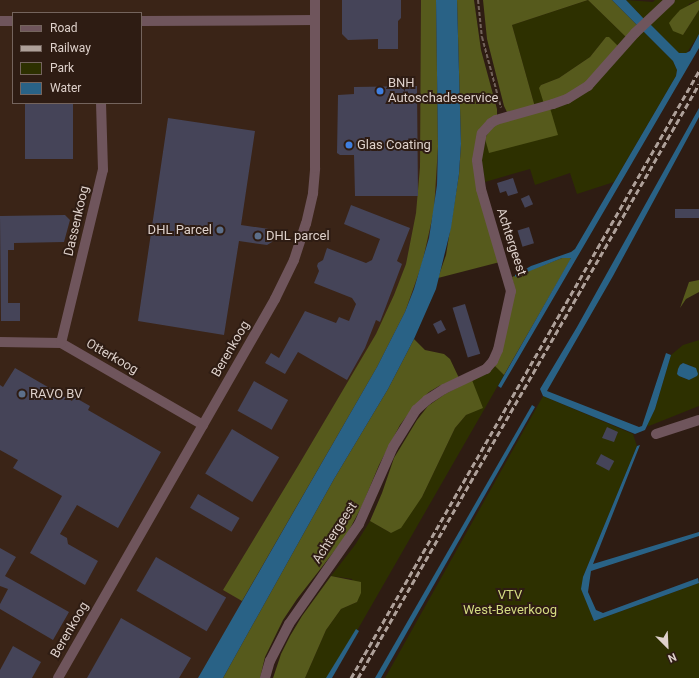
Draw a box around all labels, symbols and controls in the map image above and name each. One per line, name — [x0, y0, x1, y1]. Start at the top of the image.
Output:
legend — [12, 12, 142, 104]
text: Road — [50, 21, 78, 35]
text: Railway — [50, 41, 91, 55]
text: Park — [50, 61, 74, 75]
place label: BNH Autoschadeservice — [388, 76, 498, 107]
text: Water — [50, 81, 81, 95]
marker: BNH Autoschadeservice — [375, 86, 385, 96]
place label: Glas Coating — [357, 137, 431, 153]
marker: Glas Coating — [344, 140, 354, 150]
street label: Dassenkoog — [61, 184, 93, 258]
street label: Achtergeest — [493, 206, 529, 278]
place label: DHL Parcel — [148, 222, 212, 238]
marker: DHL Parcel — [215, 225, 225, 235]
place label: DHL parcel — [266, 228, 330, 244]
marker: DHL parcel — [253, 231, 263, 241]
street label: Berenkoog — [209, 318, 253, 380]
street label: Otterkoog — [83, 336, 141, 378]
place label: RAVO BV — [30, 386, 83, 402]
marker: RAVO BV — [17, 389, 27, 399]
street label: Achtergeest — [309, 499, 361, 567]
park label: VTV West-Beverkoog — [463, 588, 557, 619]
street label: Berenkoog — [48, 599, 92, 661]
north arrow — [647, 626, 687, 666]
text: N — [666, 650, 678, 665]

